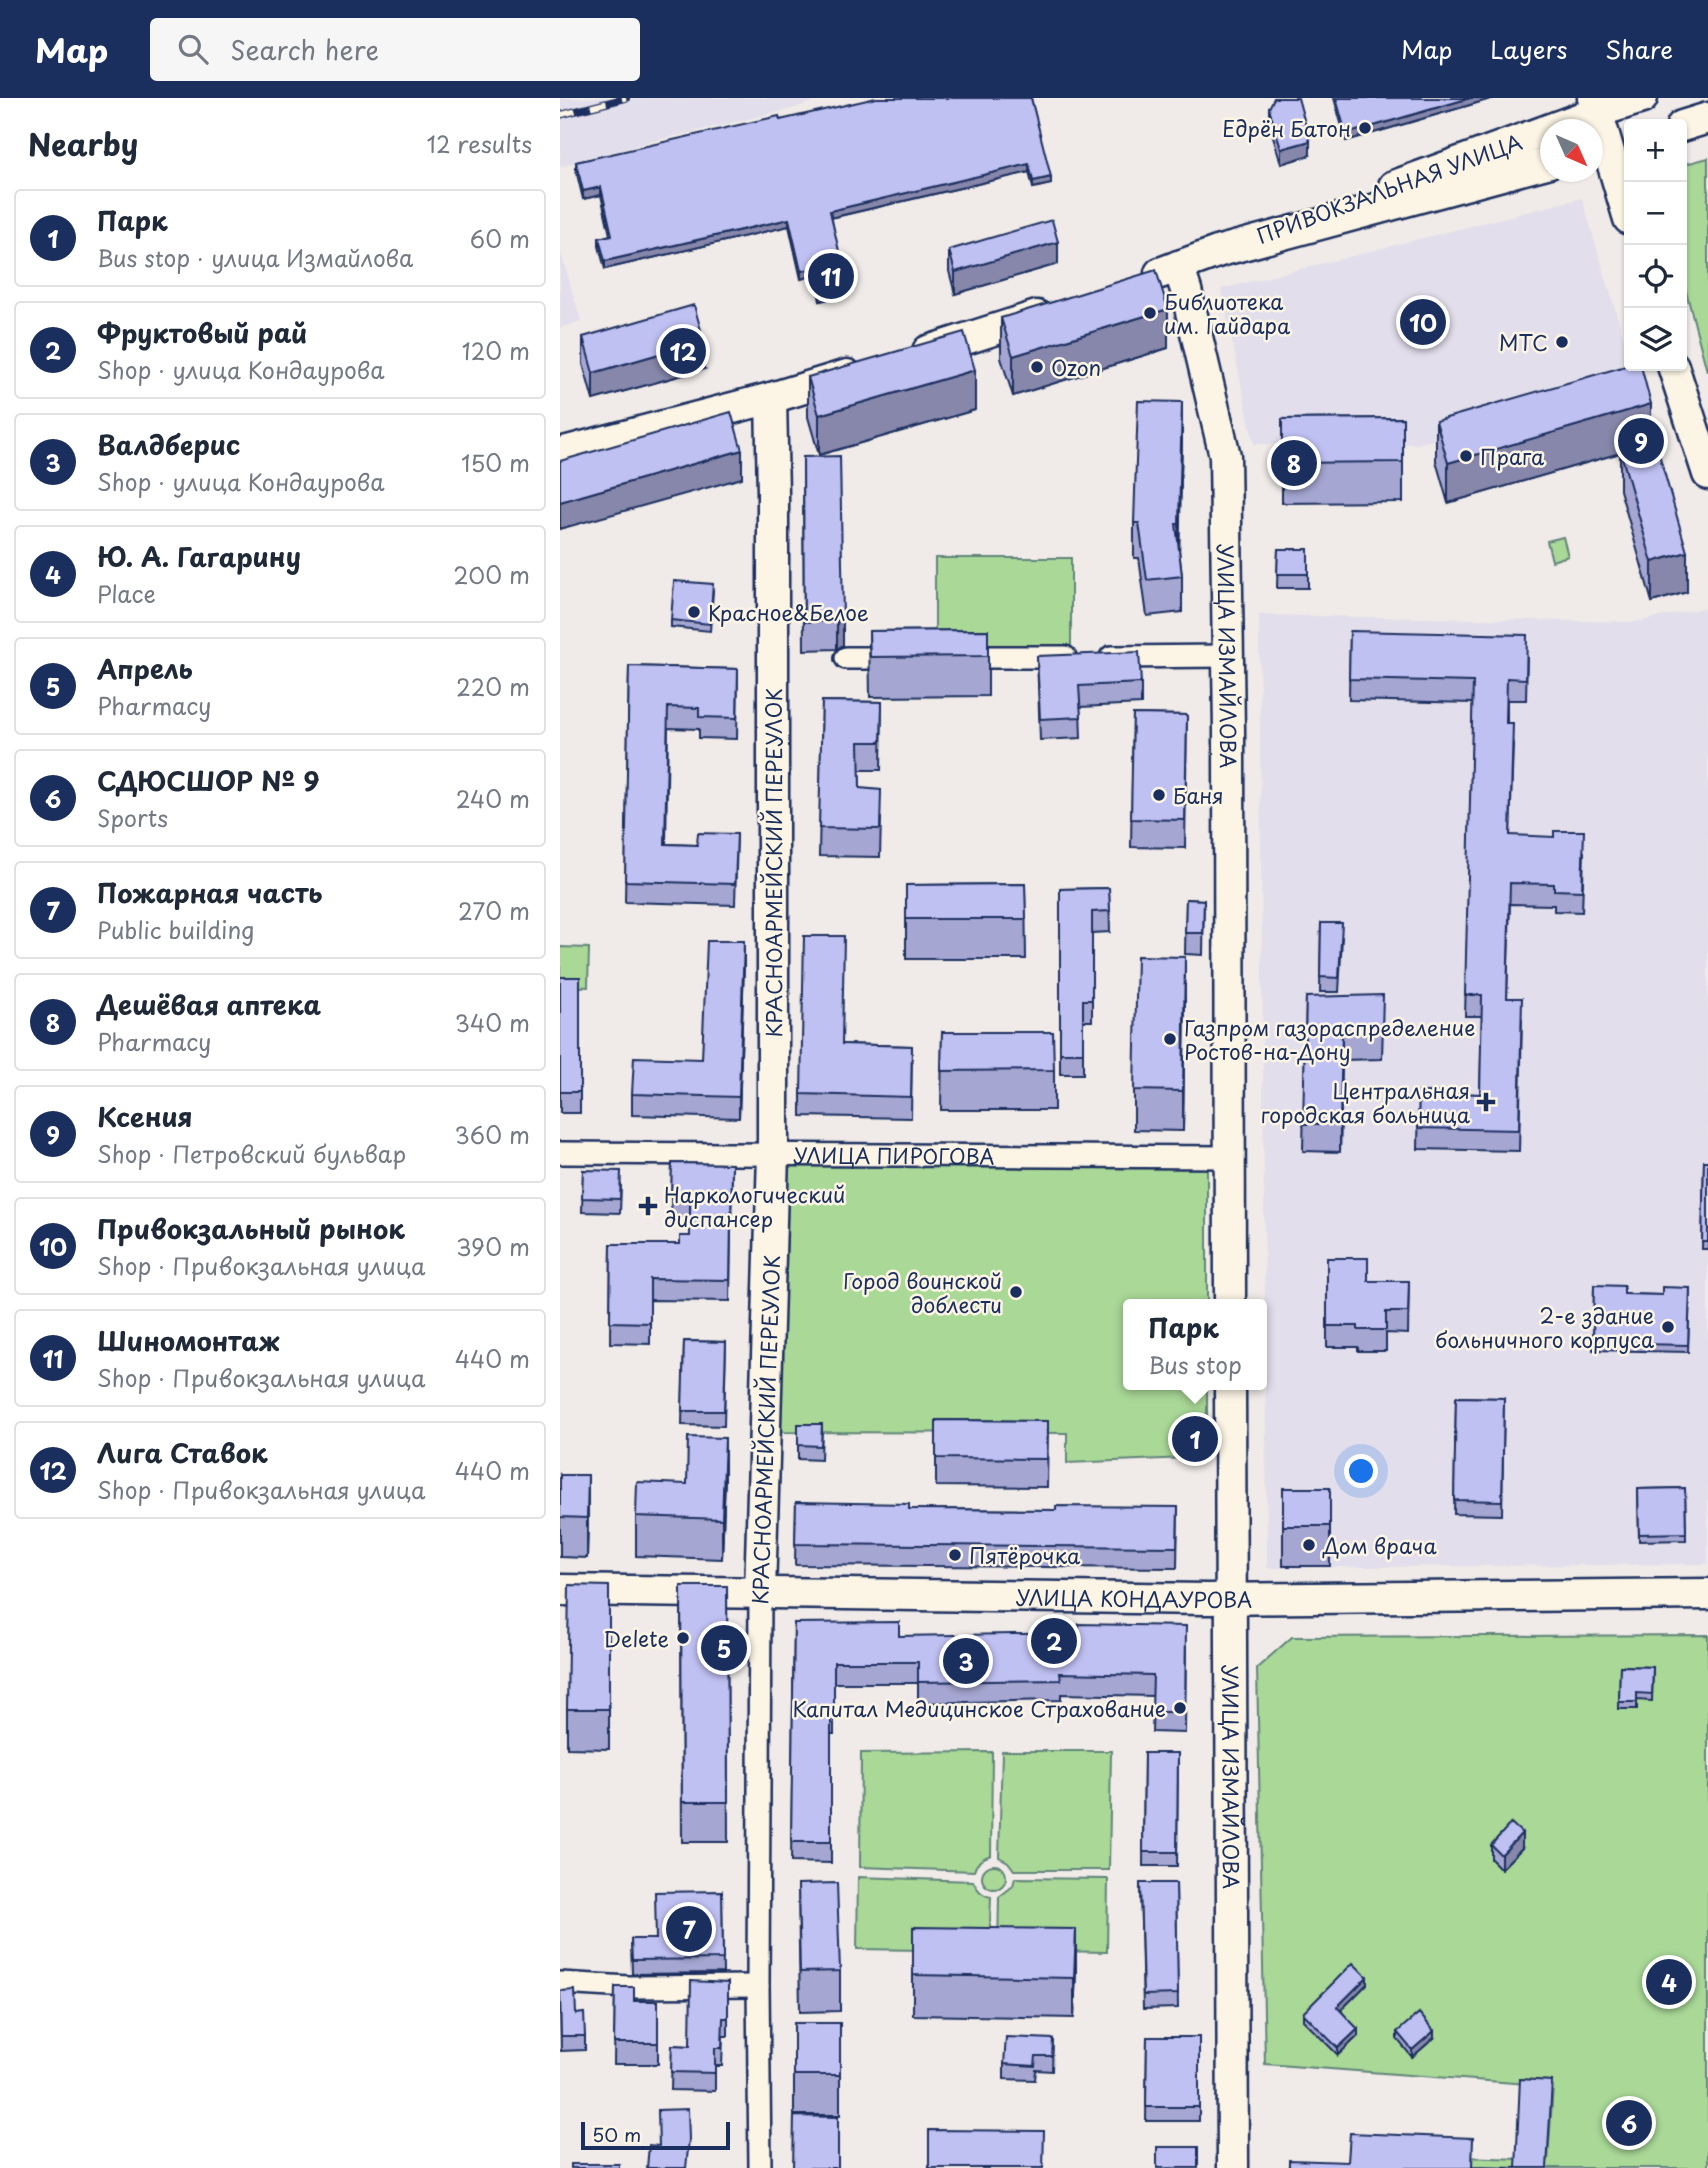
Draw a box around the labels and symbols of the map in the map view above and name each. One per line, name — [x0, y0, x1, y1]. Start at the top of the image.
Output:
place label: Едрён Батон — [1222, 112, 1351, 144]
north arrow — [1540, 119, 1603, 182]
marker: Едрён Батон — [1357, 120, 1373, 136]
street label: ПРИВОКЗАЛЬНАЯ УЛИЦА — [1252, 125, 1526, 251]
pin: 11 — [808, 250, 854, 302]
place label: Библиотека им. Гайдара — [1164, 285, 1291, 341]
pin: 10 — [1400, 296, 1446, 348]
marker: Библиотека им. Гайдара — [1142, 305, 1158, 321]
pin: 12 — [660, 325, 706, 377]
place label: МТС — [1499, 326, 1548, 358]
marker: МТС — [1554, 334, 1570, 350]
place label: Ozon — [1051, 351, 1101, 383]
marker: Ozon — [1029, 359, 1045, 375]
pin: 9 — [1618, 415, 1664, 467]
pin: 8 — [1271, 437, 1317, 489]
place label: Прага — [1480, 440, 1545, 472]
marker: Прага — [1458, 448, 1474, 464]
street label: УЛИЦА ИЗМАЙЛОВА — [1210, 544, 1245, 768]
place label: Красное&Белое — [708, 596, 869, 628]
marker: Красное&Белое — [686, 604, 702, 620]
street label: КРАСНОАРМЕЙСКИЙ ПЕРЕУЛОК — [757, 688, 789, 1038]
place label: Баня — [1173, 779, 1224, 811]
marker: Баня — [1151, 787, 1167, 803]
place label: Газпром газораспределение Ростов-на-Дону — [1184, 1011, 1475, 1067]
marker: Газпром газораспределение Ростов-на-Дону — [1162, 1031, 1178, 1047]
place label: Центральная городская больница — [1260, 1074, 1471, 1130]
marker: Центральная городская больница — [1476, 1092, 1496, 1112]
street label: УЛИЦА ПИРОГОВА — [793, 1138, 995, 1172]
place label: Наркологический диспансер — [664, 1178, 845, 1234]
marker: Наркологический диспансер — [638, 1196, 658, 1216]
street label: КРАСНОАРМЕЙСКИЙ ПЕРЕУЛОК — [743, 1255, 787, 1605]
place label: Город воинской доблести — [843, 1264, 1002, 1320]
marker: Город воинской доблести — [1008, 1284, 1024, 1300]
place label: 2-е здание больничного корпуса — [1435, 1299, 1654, 1355]
marker: 2-е здание больничного корпуса — [1660, 1319, 1676, 1335]
pin: 1 — [1172, 1413, 1218, 1465]
your location — [1344, 1454, 1378, 1488]
place label: Дом врача — [1322, 1529, 1437, 1561]
marker: Дом врача — [1301, 1537, 1317, 1553]
place label: Пятёрочка — [969, 1539, 1081, 1571]
marker: Пятёрочка — [947, 1547, 963, 1563]
street label: УЛИЦА КОНДАУРОВА — [1016, 1580, 1252, 1615]
pin: 2 — [1031, 1615, 1077, 1667]
place label: Delete — [603, 1622, 669, 1654]
pin: 5 — [701, 1622, 747, 1674]
marker: Delete — [675, 1630, 691, 1646]
pin: 3 — [943, 1635, 989, 1687]
street label: УЛИЦА ИЗМАЙЛОВА — [1215, 1665, 1248, 1889]
place label: Капитал Медицинское Страхование — [792, 1692, 1166, 1724]
marker: Капитал Медицинское Страхование — [1172, 1700, 1188, 1716]
pin: 7 — [666, 1903, 712, 1955]
pin: 4 — [1646, 1956, 1692, 2008]
pin: 6 — [1606, 2097, 1652, 2149]
scale bar — [581, 2119, 730, 2151]

